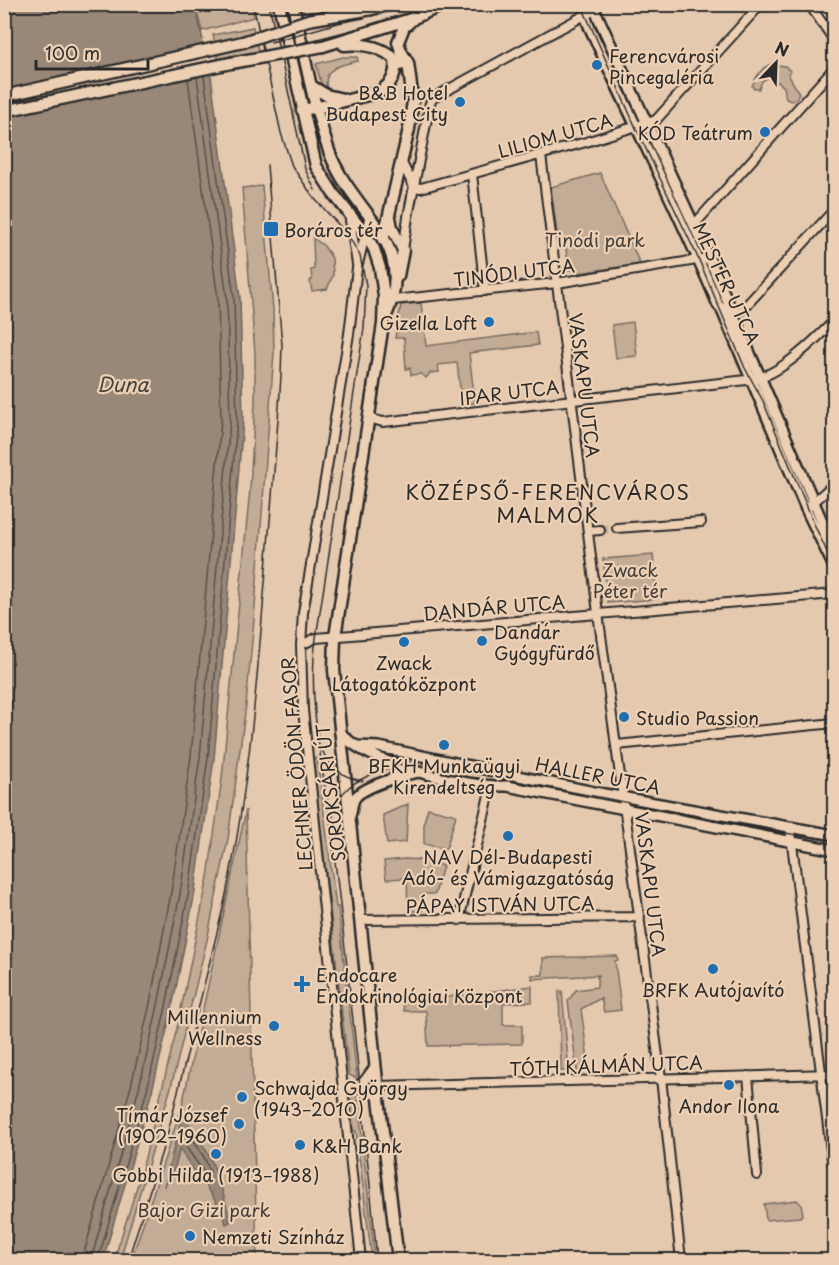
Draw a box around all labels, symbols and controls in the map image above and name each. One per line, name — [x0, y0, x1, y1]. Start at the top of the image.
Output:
scale bar — [36, 33, 148, 71]
north arrow — [746, 33, 806, 93]
text: N — [772, 35, 793, 62]
text: 100 m — [45, 39, 100, 66]
place label: Ferencvárosi Pincegaléria — [609, 42, 719, 90]
marker: Ferencvárosi Pincegaléria — [590, 58, 604, 72]
place label: B&B Hotel Budapest City — [325, 79, 448, 127]
marker: B&B Hotel Budapest City — [453, 95, 467, 109]
street label: LILIOM UTCA — [494, 106, 616, 164]
place label: KÓD Teátrum — [638, 119, 753, 146]
marker: KÓD Teátrum — [758, 125, 772, 139]
place label: Boráros tér — [284, 216, 383, 243]
street label: MESTER UTCA — [687, 217, 767, 349]
marker: Boráros tér — [262, 220, 280, 238]
park label: Tinódi park — [545, 226, 645, 253]
street label: TINÓDI UTCA — [452, 251, 576, 293]
place label: Gizella Loft — [380, 309, 477, 336]
street label: VASKAPU UTCA — [563, 311, 607, 459]
marker: Gizella Loft — [482, 315, 496, 329]
water label: Duna — [97, 369, 149, 399]
street label: IPAR UTCA — [458, 372, 560, 412]
district label: KÖZÉPSŐ-FERENCVÁROS MALMOK — [406, 477, 690, 530]
park label: Zwack Péter tér — [593, 556, 668, 604]
street label: DANDÁR UTCA — [422, 587, 566, 627]
place label: Dandár Gyógyfürdő — [494, 618, 595, 666]
marker: Dandár Gyógyfürdő — [475, 634, 489, 648]
marker: Zwack Látogatóközpont — [397, 635, 411, 649]
place label: Zwack Látogatóközpont — [332, 649, 476, 697]
street label: LECHNER ÖDÖN FASOR — [273, 656, 319, 872]
place label: Studio Passion — [636, 704, 759, 731]
marker: Studio Passion — [617, 710, 631, 724]
street label: SOROKSÁRI ÚT — [308, 722, 352, 863]
marker: BFKH Munkaügyi Kirendeltség — [437, 738, 451, 752]
street label: HALLER UTCA — [533, 750, 663, 800]
place label: BFKH Munkaügyi Kirendeltség — [368, 752, 520, 800]
street label: VASKAPU UTCA — [629, 810, 673, 958]
marker: NAV Dél-Budapesti Adó- és Vámigazgatóság — [501, 829, 515, 843]
place label: NAV Dél-Budapesti Adó- és Vámigazgatóság — [402, 843, 614, 891]
street label: PÁPAY ISTVÁN UTCA — [405, 889, 595, 919]
place label: Endocare Endokrinológiai Központ — [316, 961, 523, 1009]
marker: BRFK Autójavító — [706, 962, 720, 976]
marker: Endocare Endokrinológiai Központ — [293, 975, 311, 993]
place label: BRFK Autójavító — [641, 976, 785, 1003]
place label: Millennium Wellness — [167, 1003, 262, 1051]
marker: Millennium Wellness — [267, 1019, 281, 1033]
street label: TÓTH KÁLMÁN UTCA — [509, 1048, 703, 1082]
place label: Schwajda György (1943–2010) — [254, 1074, 408, 1122]
marker: Andor Ilona — [722, 1078, 736, 1092]
marker: Schwajda György (1943–2010) — [235, 1090, 249, 1104]
place label: Andor Ilona — [679, 1092, 780, 1119]
place label: Tímár József (1902–1960) — [116, 1101, 229, 1149]
marker: Tímár József (1902–1960) — [232, 1117, 246, 1131]
place label: K&H Bank — [312, 1132, 402, 1159]
marker: K&H Bank — [293, 1138, 307, 1152]
marker: Gobbi Hilda (1913–1988) — [209, 1147, 223, 1161]
place label: Gobbi Hilda (1913–1988) — [112, 1161, 320, 1188]
park label: Bajor Gizi park — [137, 1196, 271, 1223]
place label: Nemzeti Színház — [202, 1223, 345, 1250]
marker: Nemzeti Színház — [183, 1229, 197, 1243]

